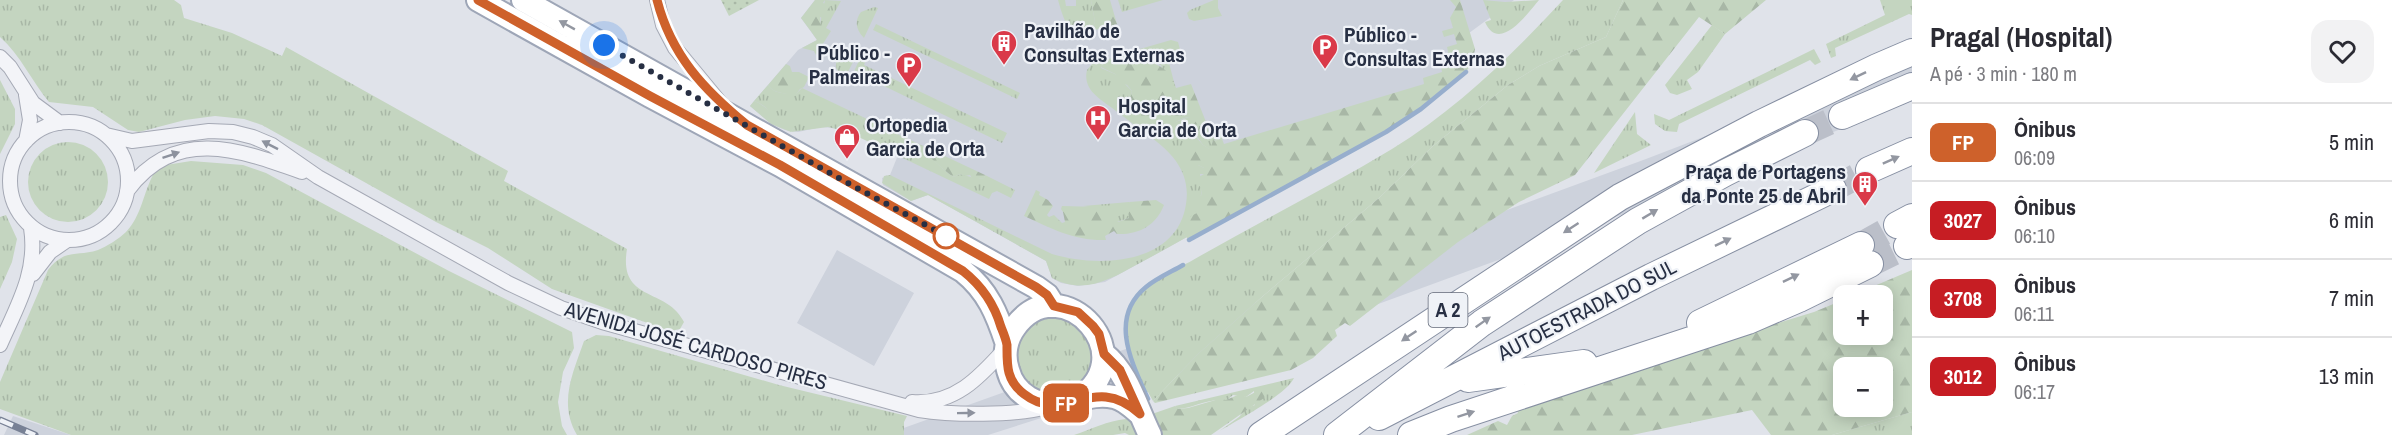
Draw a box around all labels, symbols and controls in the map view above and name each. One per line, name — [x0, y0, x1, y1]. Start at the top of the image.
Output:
place label: Pavilhão de Consultas Externas — [1024, 16, 1185, 69]
text: Pragal (Hospital) — [1930, 18, 2112, 56]
one-way arrow — [559, 20, 576, 30]
place label: Público - Consultas Externas — [1344, 20, 1505, 73]
button: heart — [2311, 20, 2374, 83]
building icon: Pavilhão de Consultas Externas — [989, 28, 1019, 66]
your location — [589, 30, 619, 60]
parking icon: Público - Consultas Externas — [1310, 32, 1340, 70]
place label: Público - Palmeiras — [809, 38, 890, 91]
parking icon: Público - Palmeiras — [894, 50, 924, 88]
text: A pé · 3 min · 180 m — [1930, 60, 2077, 87]
one-way arrow — [1850, 71, 1867, 80]
place label: Hospital Garcia de Orta — [1118, 91, 1237, 144]
hospital icon: Hospital Garcia de Orta — [1083, 103, 1113, 141]
place label: Ortopedia Garcia de Orta — [866, 110, 985, 163]
text: Ônibus — [2014, 114, 2076, 144]
shop icon: Ortopedia Garcia de Orta — [832, 122, 862, 160]
text: 5 min — [2329, 127, 2374, 157]
text: FP — [1952, 128, 1974, 157]
one-way arrow — [261, 140, 278, 150]
text: 06:09 — [2014, 144, 2055, 171]
one-way arrow — [163, 149, 181, 159]
one-way arrow — [1882, 156, 1899, 165]
place label: Praça de Portagens da Ponte 25 de Abril — [1681, 157, 1846, 210]
building icon: Praça de Portagens da Ponte 25 de Abril — [1850, 169, 1880, 207]
text: Ônibus — [2014, 192, 2076, 222]
text: 6 min — [2329, 205, 2374, 235]
text: 3027 — [1944, 206, 1982, 235]
one-way arrow — [1642, 209, 1658, 220]
one-way arrow — [1563, 222, 1579, 233]
text: 06:10 — [2014, 222, 2055, 249]
unlabelled marker — [933, 223, 959, 249]
one-way arrow — [1715, 238, 1732, 247]
street label: AUTOESTRADA DO SUL — [1492, 252, 1681, 368]
text: Ônibus — [2014, 270, 2076, 300]
one-way arrow — [1782, 274, 1799, 283]
text: 7 min — [2329, 283, 2374, 313]
text: 3708 — [1944, 284, 1982, 313]
map controls — [1833, 285, 1893, 417]
button: + — [1833, 285, 1893, 345]
road number: A 2 — [1428, 293, 1468, 327]
street label: AVENIDA JOSÉ CARDOSO PIRES — [561, 294, 831, 397]
text: 06:11 — [2014, 300, 2054, 327]
one-way arrow — [1476, 317, 1491, 329]
one-way arrow — [1401, 330, 1417, 342]
text: Ônibus — [2014, 348, 2076, 378]
button: − — [1833, 357, 1893, 417]
text: 13 min — [2319, 361, 2374, 391]
text: 3012 — [1944, 362, 1982, 391]
text: 06:17 — [2014, 378, 2055, 405]
line badge: FP — [1039, 384, 1093, 422]
text: FP — [1055, 389, 1077, 418]
one-way arrow — [957, 408, 976, 418]
one-way arrow — [1457, 409, 1475, 418]

